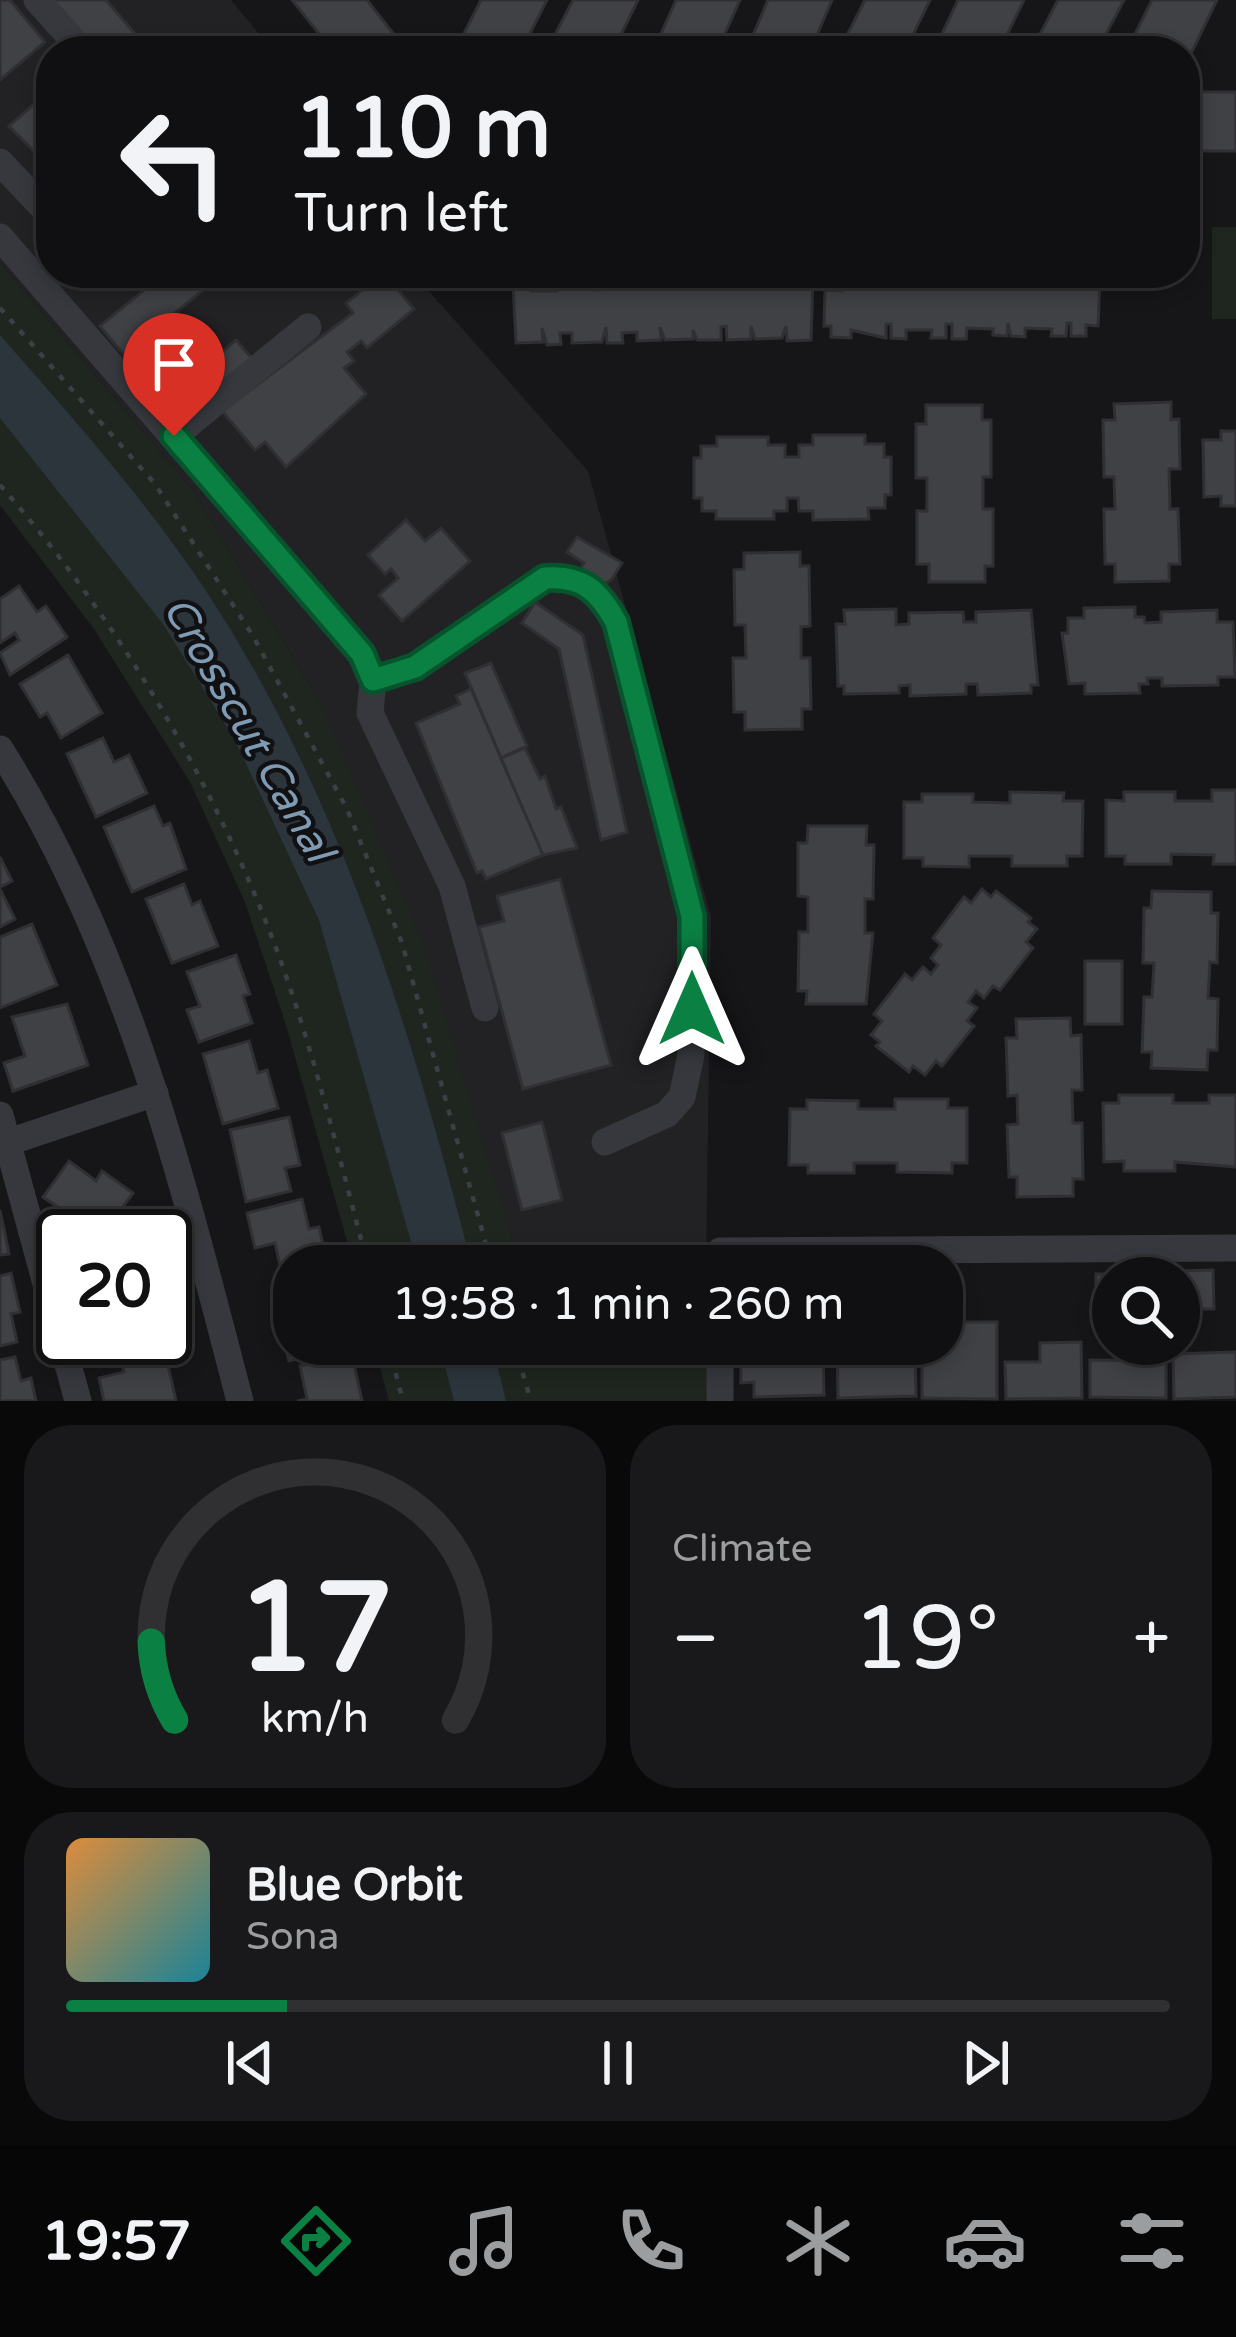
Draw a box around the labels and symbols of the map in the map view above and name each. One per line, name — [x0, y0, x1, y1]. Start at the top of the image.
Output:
pin — [123, 313, 225, 436]
water label: Crosscut Canal — [152, 587, 347, 875]
position arrow — [629, 946, 755, 1072]
speed limit sign: 20 — [36, 1209, 192, 1365]

